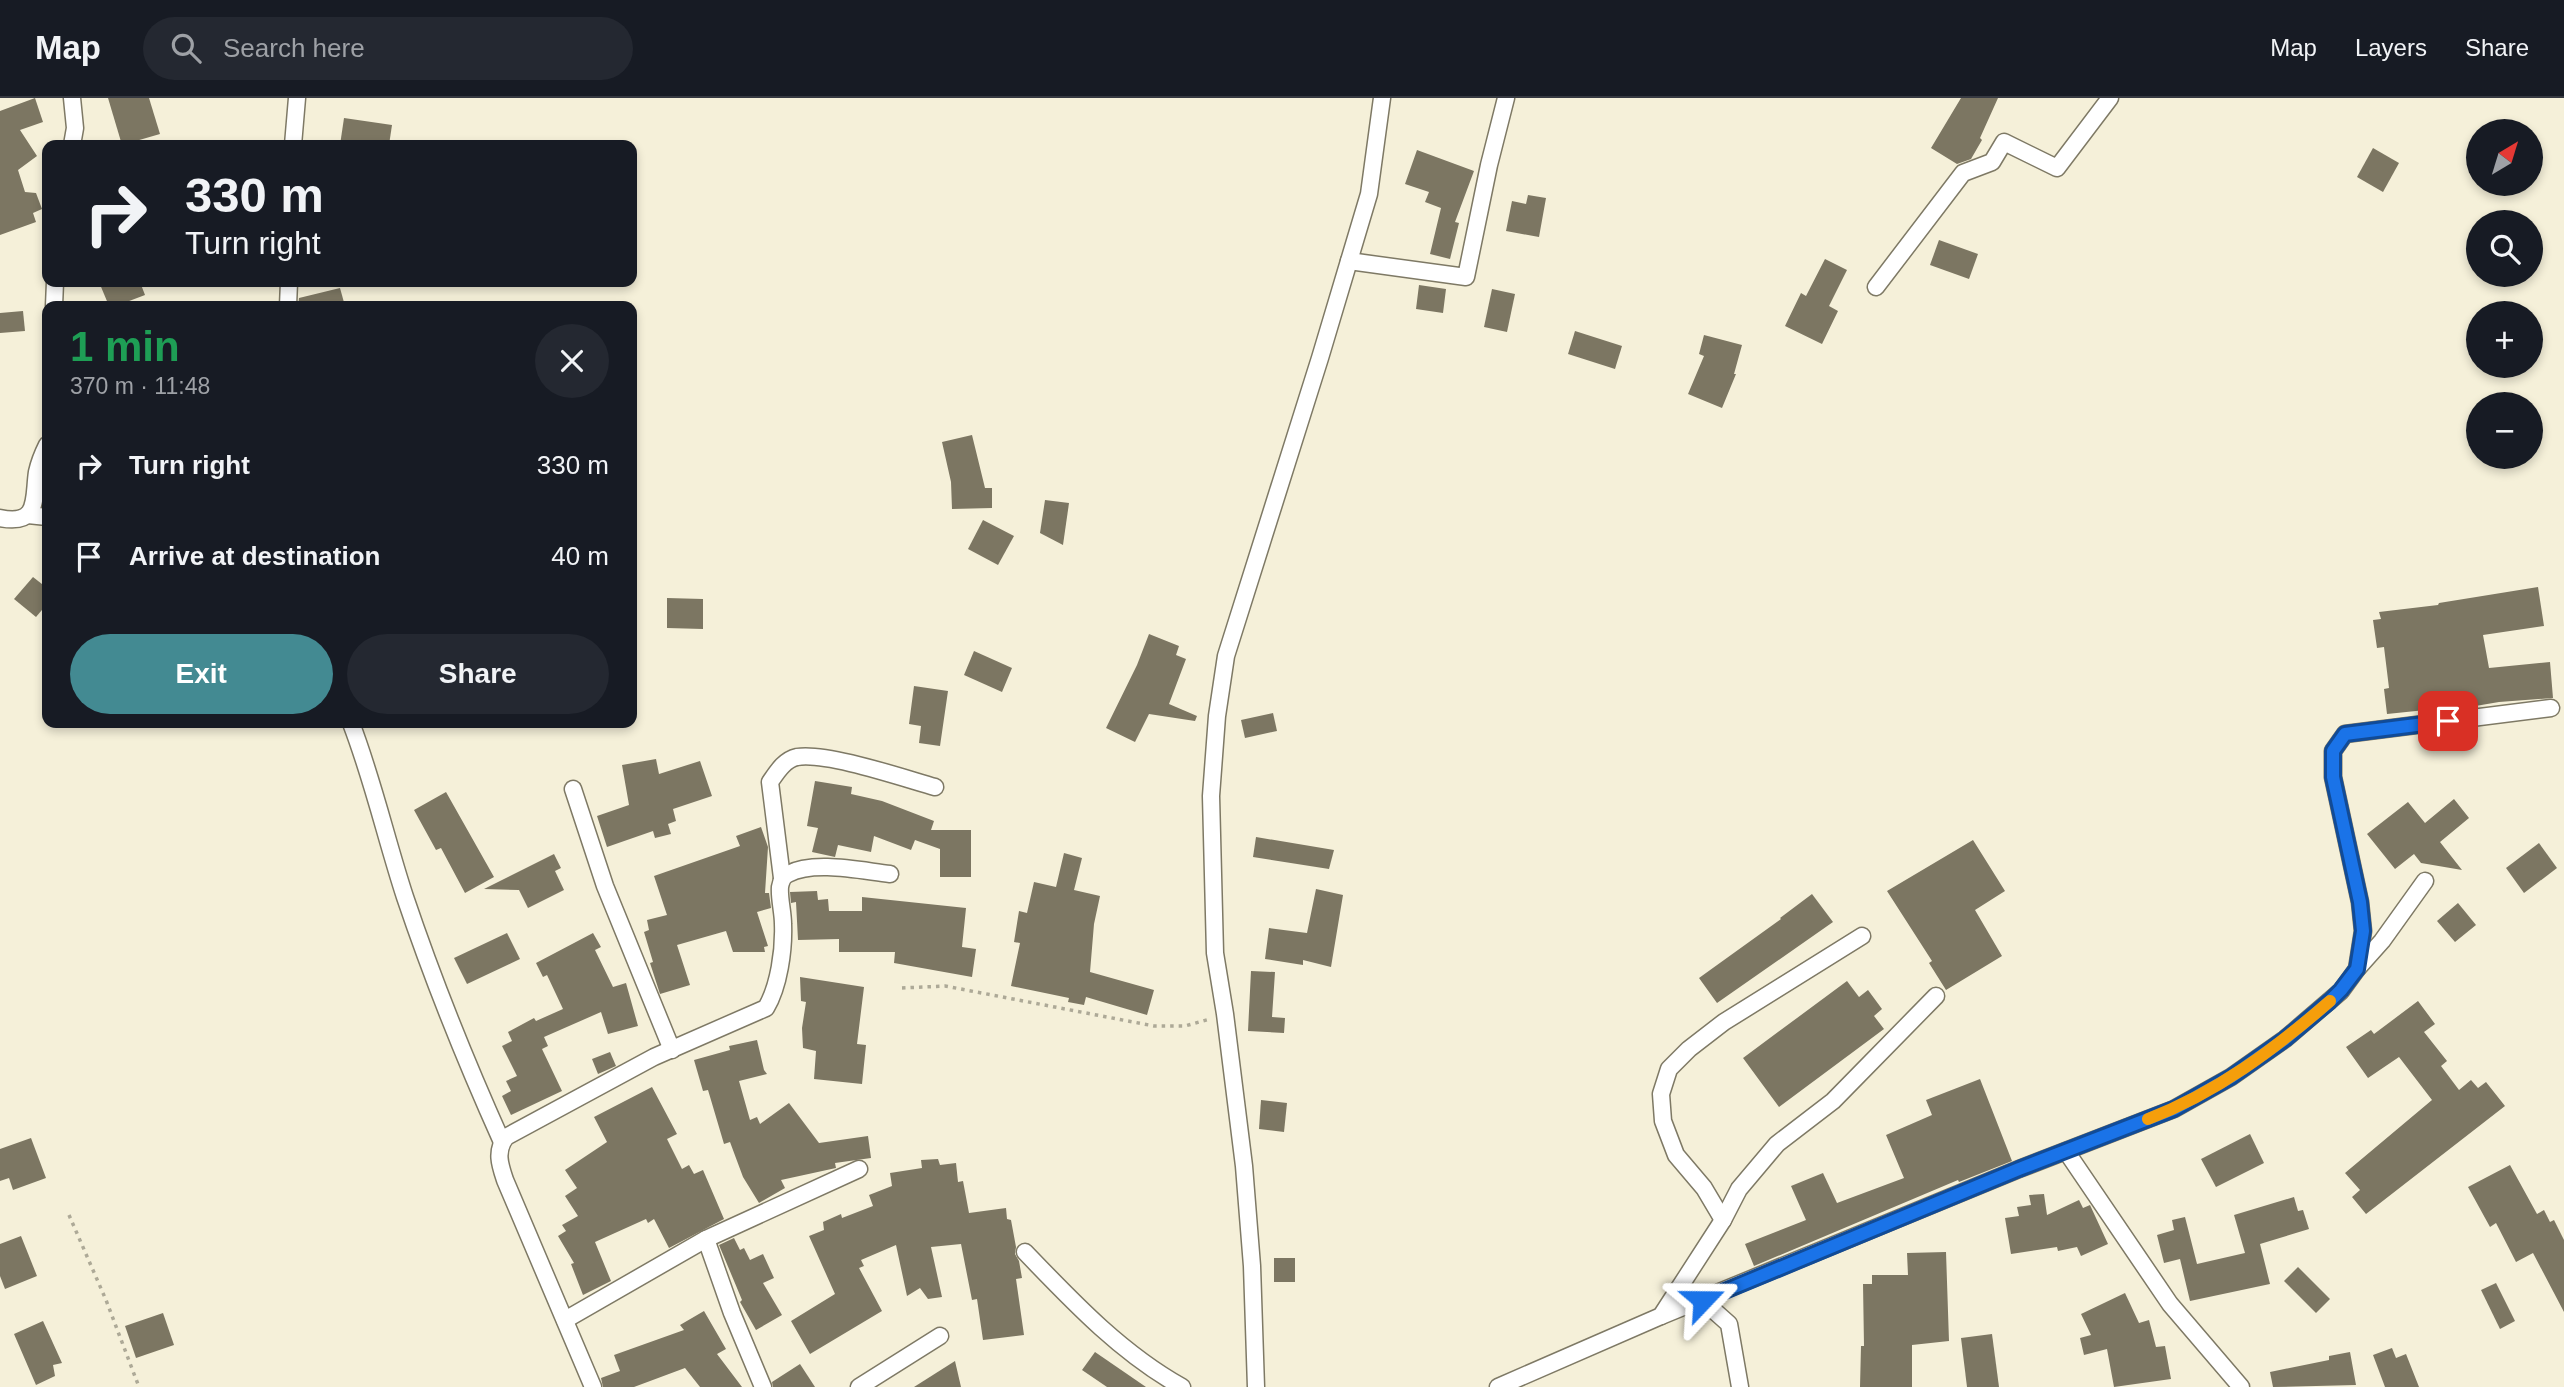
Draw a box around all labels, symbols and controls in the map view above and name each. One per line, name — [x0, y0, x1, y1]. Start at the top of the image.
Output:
search box — [143, 17, 633, 80]
text: Map — [35, 29, 101, 66]
icon: search — [167, 29, 205, 67]
text: Search here — [223, 33, 365, 63]
text: Map — [2270, 34, 2317, 61]
text: Layers — [2355, 34, 2427, 61]
text: Share — [2465, 34, 2529, 61]
north arrow — [2466, 119, 2543, 196]
map controls — [2466, 119, 2543, 469]
icon: right — [70, 168, 161, 259]
text: 330 m — [185, 168, 324, 222]
button: search — [2466, 210, 2543, 287]
text: Turn right — [185, 225, 321, 261]
button: + — [2466, 301, 2543, 378]
text: 1 min — [70, 323, 180, 370]
button: close — [535, 324, 609, 398]
text: 370 m · 11:48 — [70, 373, 210, 399]
button: − — [2466, 392, 2543, 469]
icon: right — [70, 447, 108, 485]
text: Turn right — [129, 450, 250, 480]
text: 330 m — [537, 450, 609, 480]
icon: arrive — [70, 538, 108, 576]
text: Arrive at destination — [129, 541, 380, 571]
text: 40 m — [551, 541, 609, 571]
button: Exit — [70, 634, 333, 714]
button: Share — [347, 634, 609, 714]
pin — [2418, 691, 2478, 751]
icon: arrive — [2429, 702, 2467, 740]
position arrow — [1666, 1263, 1740, 1337]

